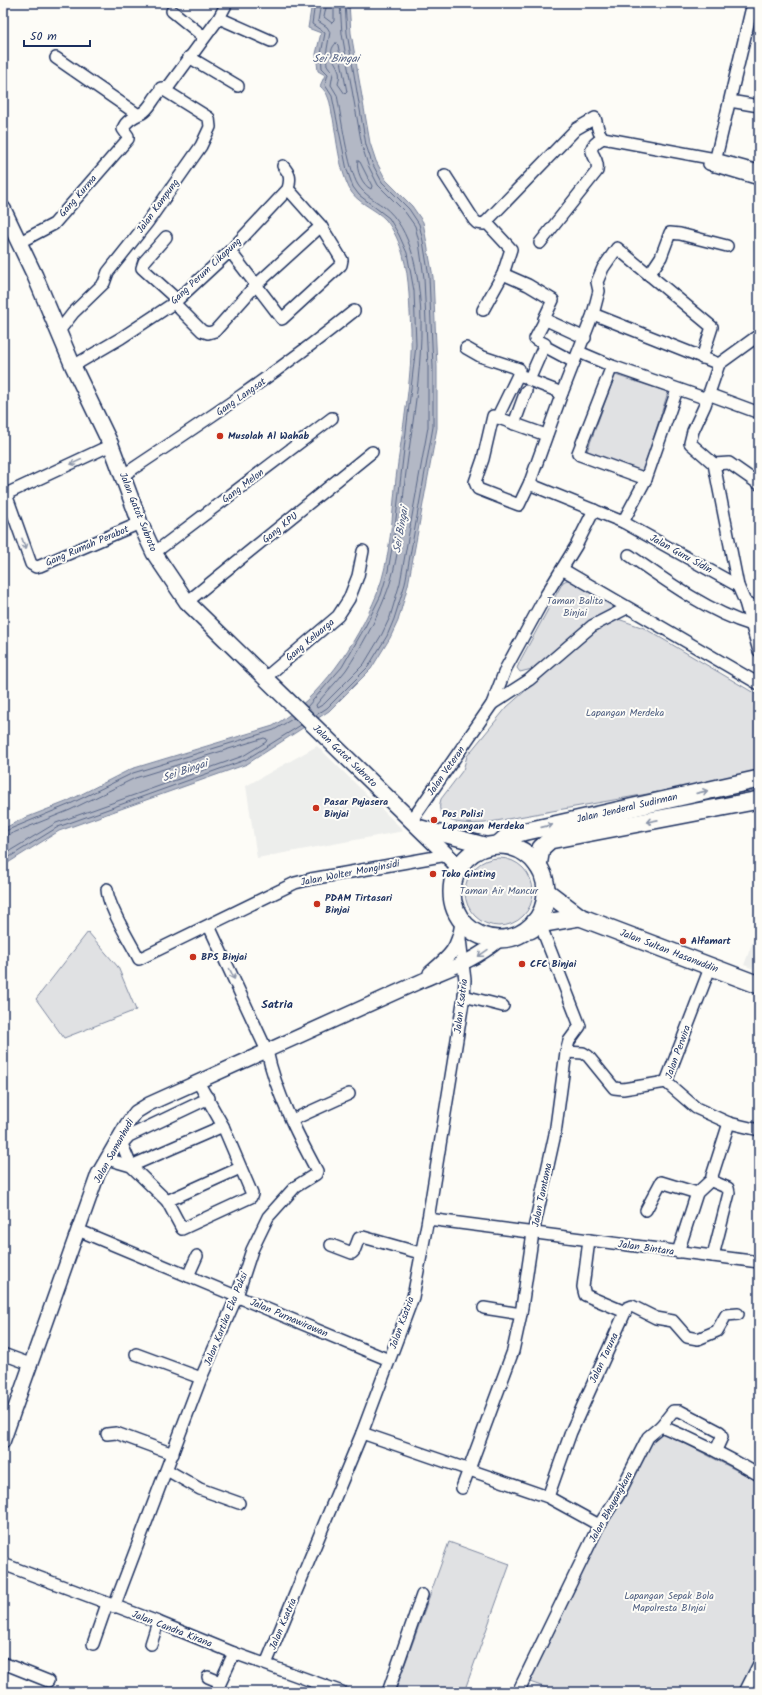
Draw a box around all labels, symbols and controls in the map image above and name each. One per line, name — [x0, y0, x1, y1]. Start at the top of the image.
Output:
scale bar — [24, 22, 90, 48]
text: 50 m — [30, 27, 57, 46]
water label: Sei Bingai — [313, 50, 362, 68]
street label: Gang Kurma — [55, 171, 101, 221]
street label: Jalan Kampung — [133, 175, 183, 237]
street label: Gang Perum Cikapung — [167, 233, 245, 308]
street label: Gang Langsat — [213, 374, 269, 420]
place label: Musolah Al Wahab — [228, 428, 309, 444]
marker: Musolah Al Wahab — [215, 431, 225, 441]
one-way arrow — [70, 459, 82, 466]
street label: Gang Melon — [218, 465, 268, 507]
street label: Jalan Gatot Subroto — [115, 470, 161, 555]
water label: Sei Bingai — [388, 503, 414, 554]
street label: Gang KPU — [259, 508, 301, 548]
street label: Gang Rumah Perabot — [43, 521, 131, 571]
street label: Jalan Guru Sidin — [647, 530, 715, 578]
one-way arrow — [21, 537, 28, 550]
park label: Taman Balita Binjai — [547, 593, 604, 621]
street label: Gang Keluarga — [282, 614, 338, 665]
park label: Lapangan Merdeka — [586, 705, 664, 721]
street label: Jalan Gatot Subroto — [309, 721, 381, 791]
street label: Jalan Veteran — [423, 743, 469, 799]
water label: Sei Bingai — [160, 754, 212, 787]
one-way arrow — [695, 787, 708, 795]
street label: Jalan Jenderal Sudirman — [575, 789, 679, 827]
place label: Pasar Pujasera Binjai — [324, 794, 388, 822]
marker: Pasar Pujasera Binjai — [311, 803, 321, 813]
place label: Pos Polisi Lapangan Merdeka — [442, 806, 524, 834]
marker: Pos Polisi Lapangan Merdeka — [429, 815, 439, 825]
one-way arrow — [646, 817, 659, 825]
one-way arrow — [541, 822, 554, 830]
street label: Jalan Wolter Monginsidi — [299, 855, 401, 890]
place label: Toko Ginting — [441, 866, 496, 882]
marker: Toko Ginting — [428, 869, 438, 879]
park label: Taman Air Mancur — [460, 883, 539, 899]
place label: PDAM Tirtasari Binjai — [325, 890, 393, 918]
marker: PDAM Tirtasari Binjai — [312, 899, 322, 909]
street label: Jalan Sultan Hasanuddin — [617, 925, 721, 977]
place label: Alfamart — [691, 933, 731, 949]
marker: Alfamart — [678, 936, 688, 946]
place label: BPS Binjai — [201, 949, 247, 965]
one-way arrow — [477, 949, 488, 957]
marker: BPS Binjai — [188, 952, 198, 962]
place label: CFC Binjai — [530, 956, 577, 972]
marker: CFC Binjai — [517, 959, 527, 969]
one-way arrow — [229, 968, 236, 980]
street label: Jalan Ksatria — [450, 977, 472, 1034]
district label: Satria — [261, 995, 293, 1014]
street label: Jalan Perwira — [661, 1023, 695, 1081]
street label: Jalan Samanhudi — [90, 1115, 139, 1186]
street label: Jalan Tamtama — [527, 1161, 557, 1228]
street label: Jalan Bintara — [617, 1236, 675, 1260]
street label: Jalan Kartika Eka Paksi — [200, 1269, 252, 1368]
street label: Jalan Purnawirawan — [248, 1294, 330, 1342]
street label: Jalan Ksatria — [385, 1294, 419, 1352]
street label: Jalan Taruna — [585, 1330, 623, 1386]
street label: Jalan Bhayangkara — [585, 1468, 637, 1545]
park label: Lapangan Sepak Bola Mapolresta BInjai — [624, 1588, 714, 1616]
street label: Jalan Ksatria — [265, 1595, 301, 1652]
street label: Jalan Candra Kirana — [129, 1606, 215, 1652]

